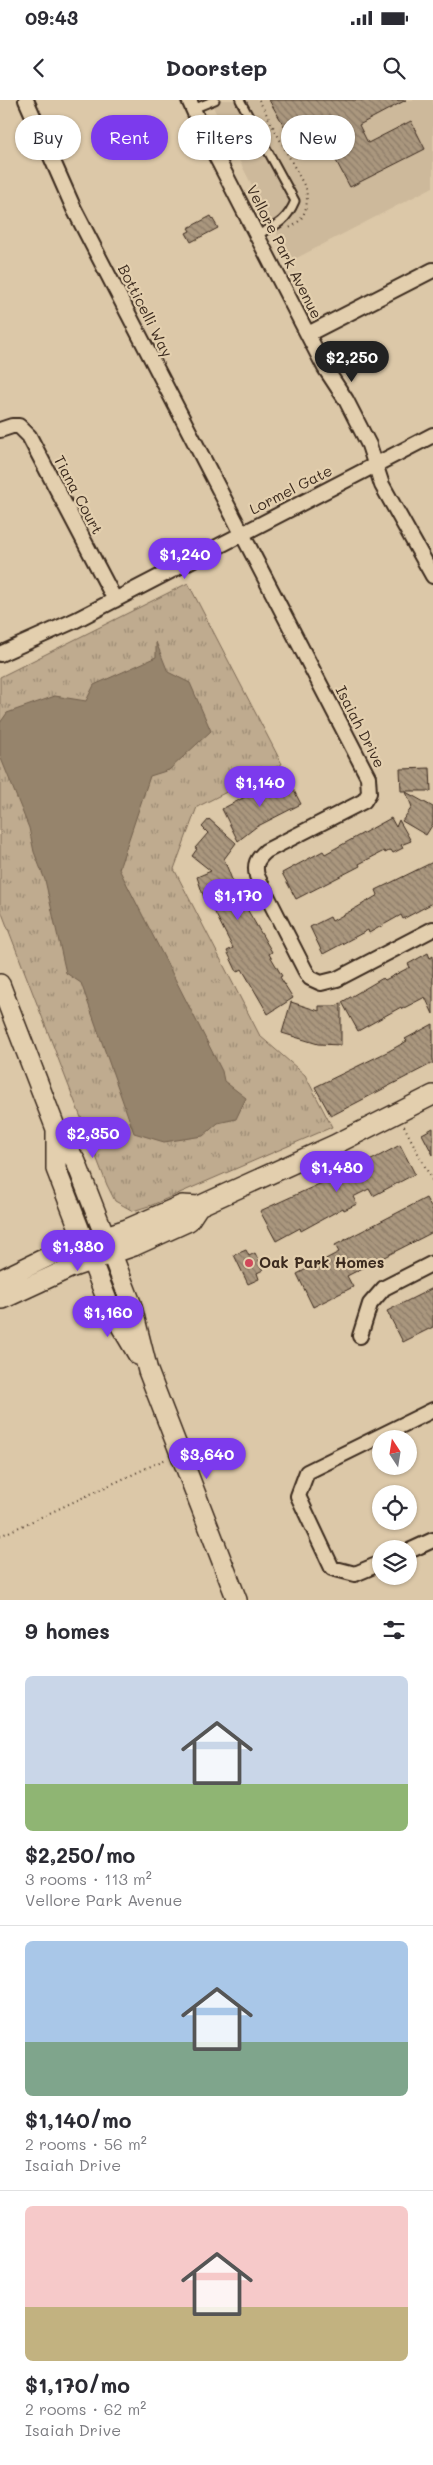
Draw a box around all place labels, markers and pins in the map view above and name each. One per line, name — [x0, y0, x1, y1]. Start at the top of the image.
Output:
pin: $2,250 — [311, 340, 393, 383]
pin: $1,240 — [144, 538, 226, 580]
pin: $1,140 — [219, 766, 301, 808]
pin: $1,170 — [197, 878, 279, 921]
pin: $2,350 — [52, 1116, 134, 1159]
pin: $1,480 — [296, 1150, 378, 1193]
pin: $1,380 — [37, 1230, 119, 1272]
place label: Oak Park Homes — [259, 1252, 384, 1272]
marker: Oak Park Homes — [243, 1257, 255, 1269]
pin: $1,160 — [67, 1296, 149, 1338]
pin: $3,640 — [166, 1438, 248, 1480]

